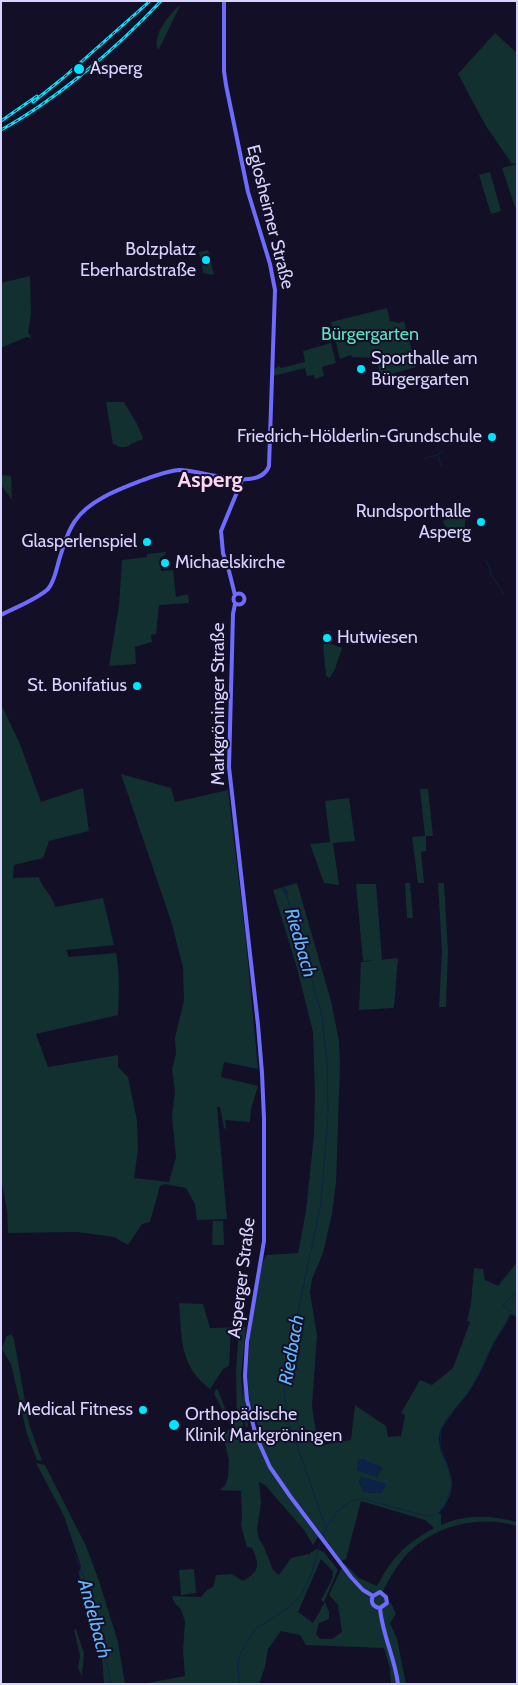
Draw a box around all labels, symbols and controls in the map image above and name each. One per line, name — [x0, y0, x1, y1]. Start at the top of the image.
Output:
place label: Asperg — [90, 58, 142, 80]
marker: Asperg — [72, 62, 86, 76]
street label: Eglosheimer Straße — [242, 143, 298, 291]
place label: Bolzplatz Eberhardstraße — [80, 239, 196, 282]
marker: Bolzplatz Eberhardstraße — [200, 254, 212, 266]
park label: Bürgergarten — [321, 324, 419, 346]
place label: Sporthalle am Bürgergarten — [371, 348, 478, 390]
marker: Sporthalle am Bürgergarten — [355, 363, 367, 375]
place label: Friedrich-Hölderlin-Grundschule — [237, 426, 482, 448]
marker: Friedrich-Hölderlin-Grundschule — [486, 431, 498, 443]
district label: Asperg — [177, 468, 243, 494]
place label: Rundsporthalle Asperg — [356, 501, 471, 544]
marker: Rundsporthalle Asperg — [475, 516, 487, 528]
place label: Glasperlenspiel — [22, 531, 137, 553]
marker: Glasperlenspiel — [141, 536, 153, 548]
place label: Michaelskirche — [175, 552, 285, 574]
marker: Michaelskirche — [159, 557, 171, 569]
street label: Markgröninger Straße — [208, 623, 230, 785]
place label: Hutwiesen — [337, 627, 418, 649]
marker: Hutwiesen — [321, 632, 333, 644]
place label: St. Bonifatius — [27, 675, 127, 697]
marker: St. Bonifatius — [131, 680, 143, 692]
water label: Riedbach — [279, 906, 321, 980]
street label: Asperger Straße — [224, 1216, 260, 1340]
water label: Riedbach — [275, 1313, 309, 1387]
place label: Medical Fitness — [17, 1399, 133, 1421]
marker: Medical Fitness — [137, 1404, 149, 1416]
place label: Orthopädische Klinik Markgröningen — [185, 1404, 342, 1446]
marker: Orthopädische Klinik Markgröningen — [167, 1418, 181, 1432]
water label: Andelbach — [72, 1577, 116, 1661]

